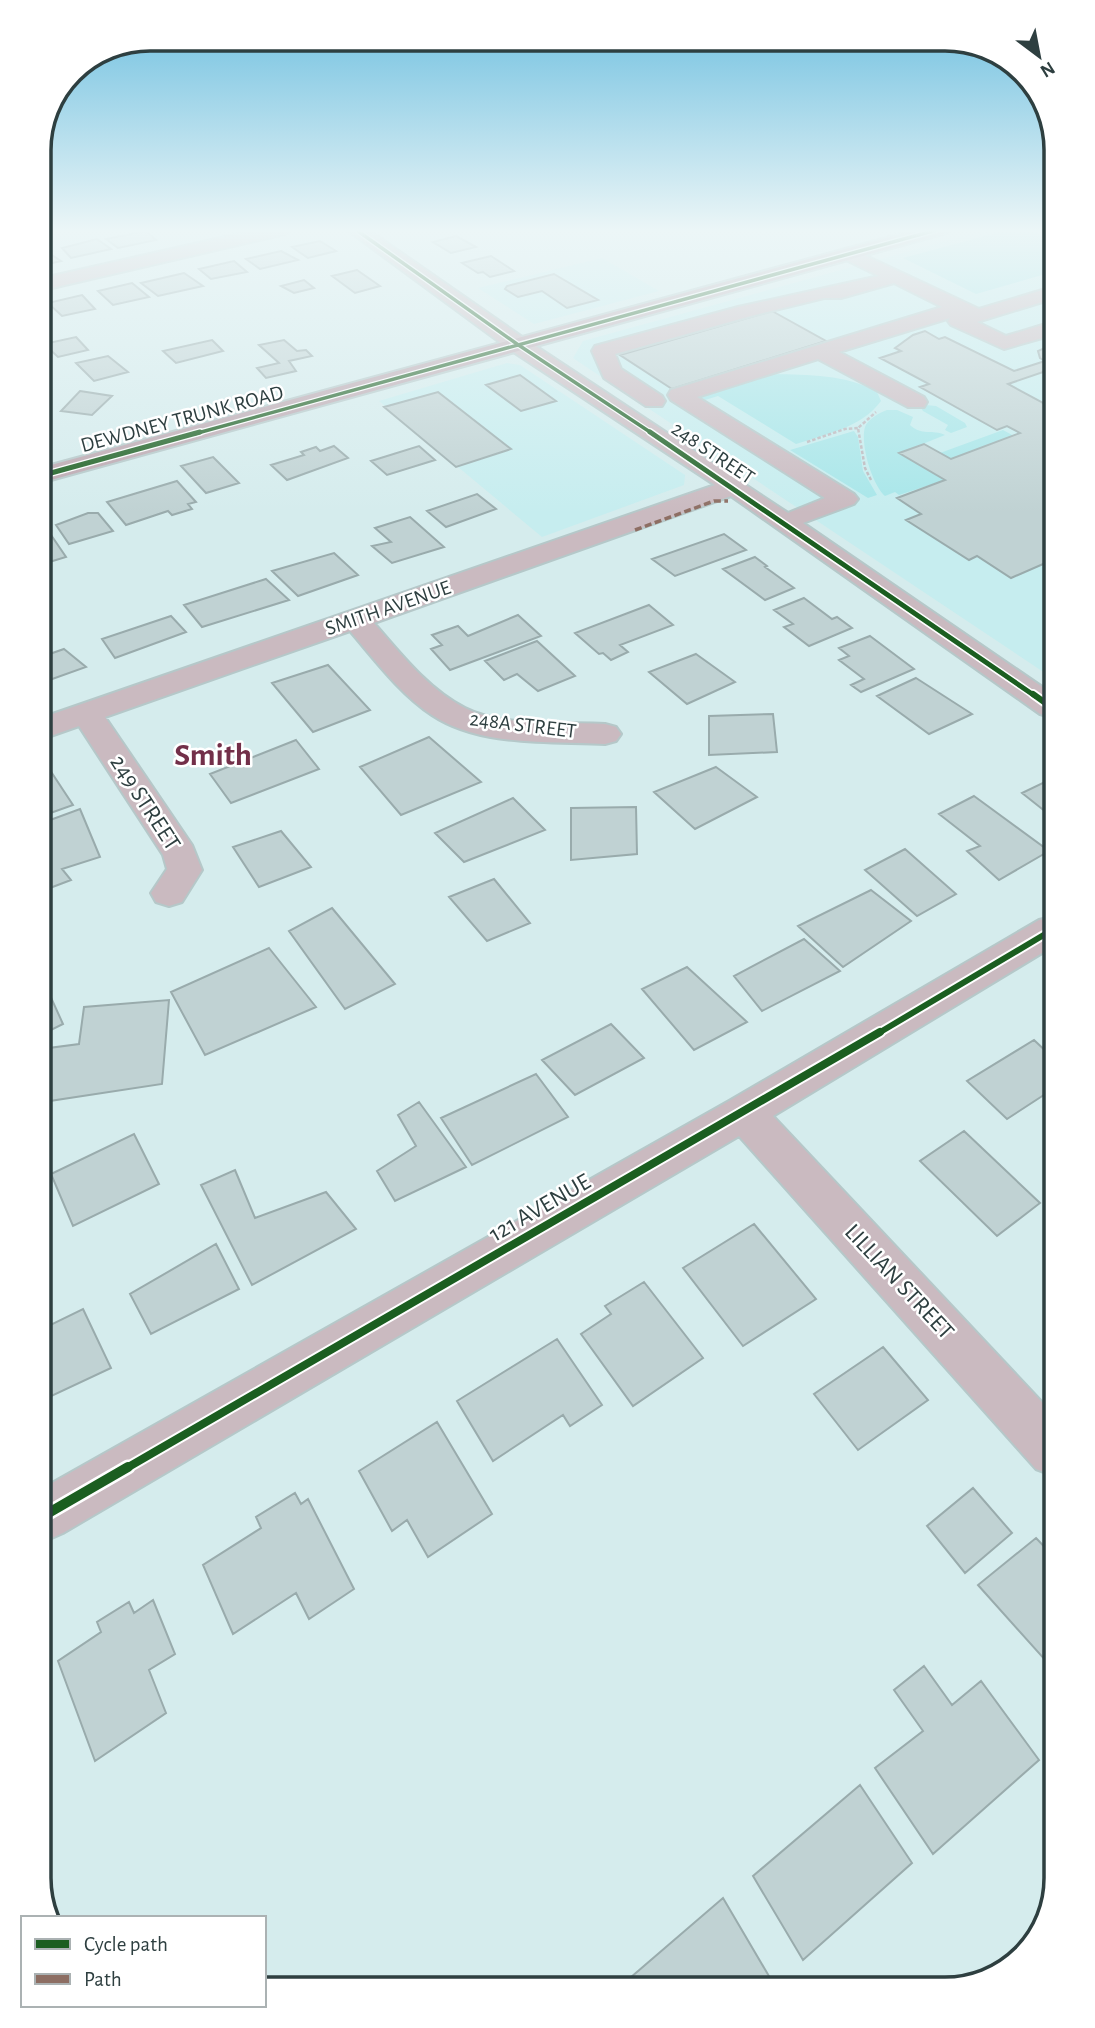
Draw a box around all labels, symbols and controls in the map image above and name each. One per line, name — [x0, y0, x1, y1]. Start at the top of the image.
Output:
north arrow — [1004, 21, 1074, 91]
text: N — [1037, 58, 1058, 81]
street label: DEWDNEY TRUNK ROAD — [78, 382, 286, 456]
street label: 248 STREET — [668, 418, 758, 488]
street label: SMITH AVENUE — [323, 577, 453, 639]
street label: 248A STREET — [468, 708, 578, 742]
district label: Smith — [174, 739, 252, 771]
street label: 249 STREET — [105, 751, 185, 855]
street label: 121 AVENUE — [485, 1169, 595, 1247]
street label: LILLIAN STREET — [840, 1220, 958, 1344]
legend — [21, 1916, 266, 2007]
text: Cycle path — [84, 1934, 168, 1955]
text: Path — [84, 1969, 122, 1990]

